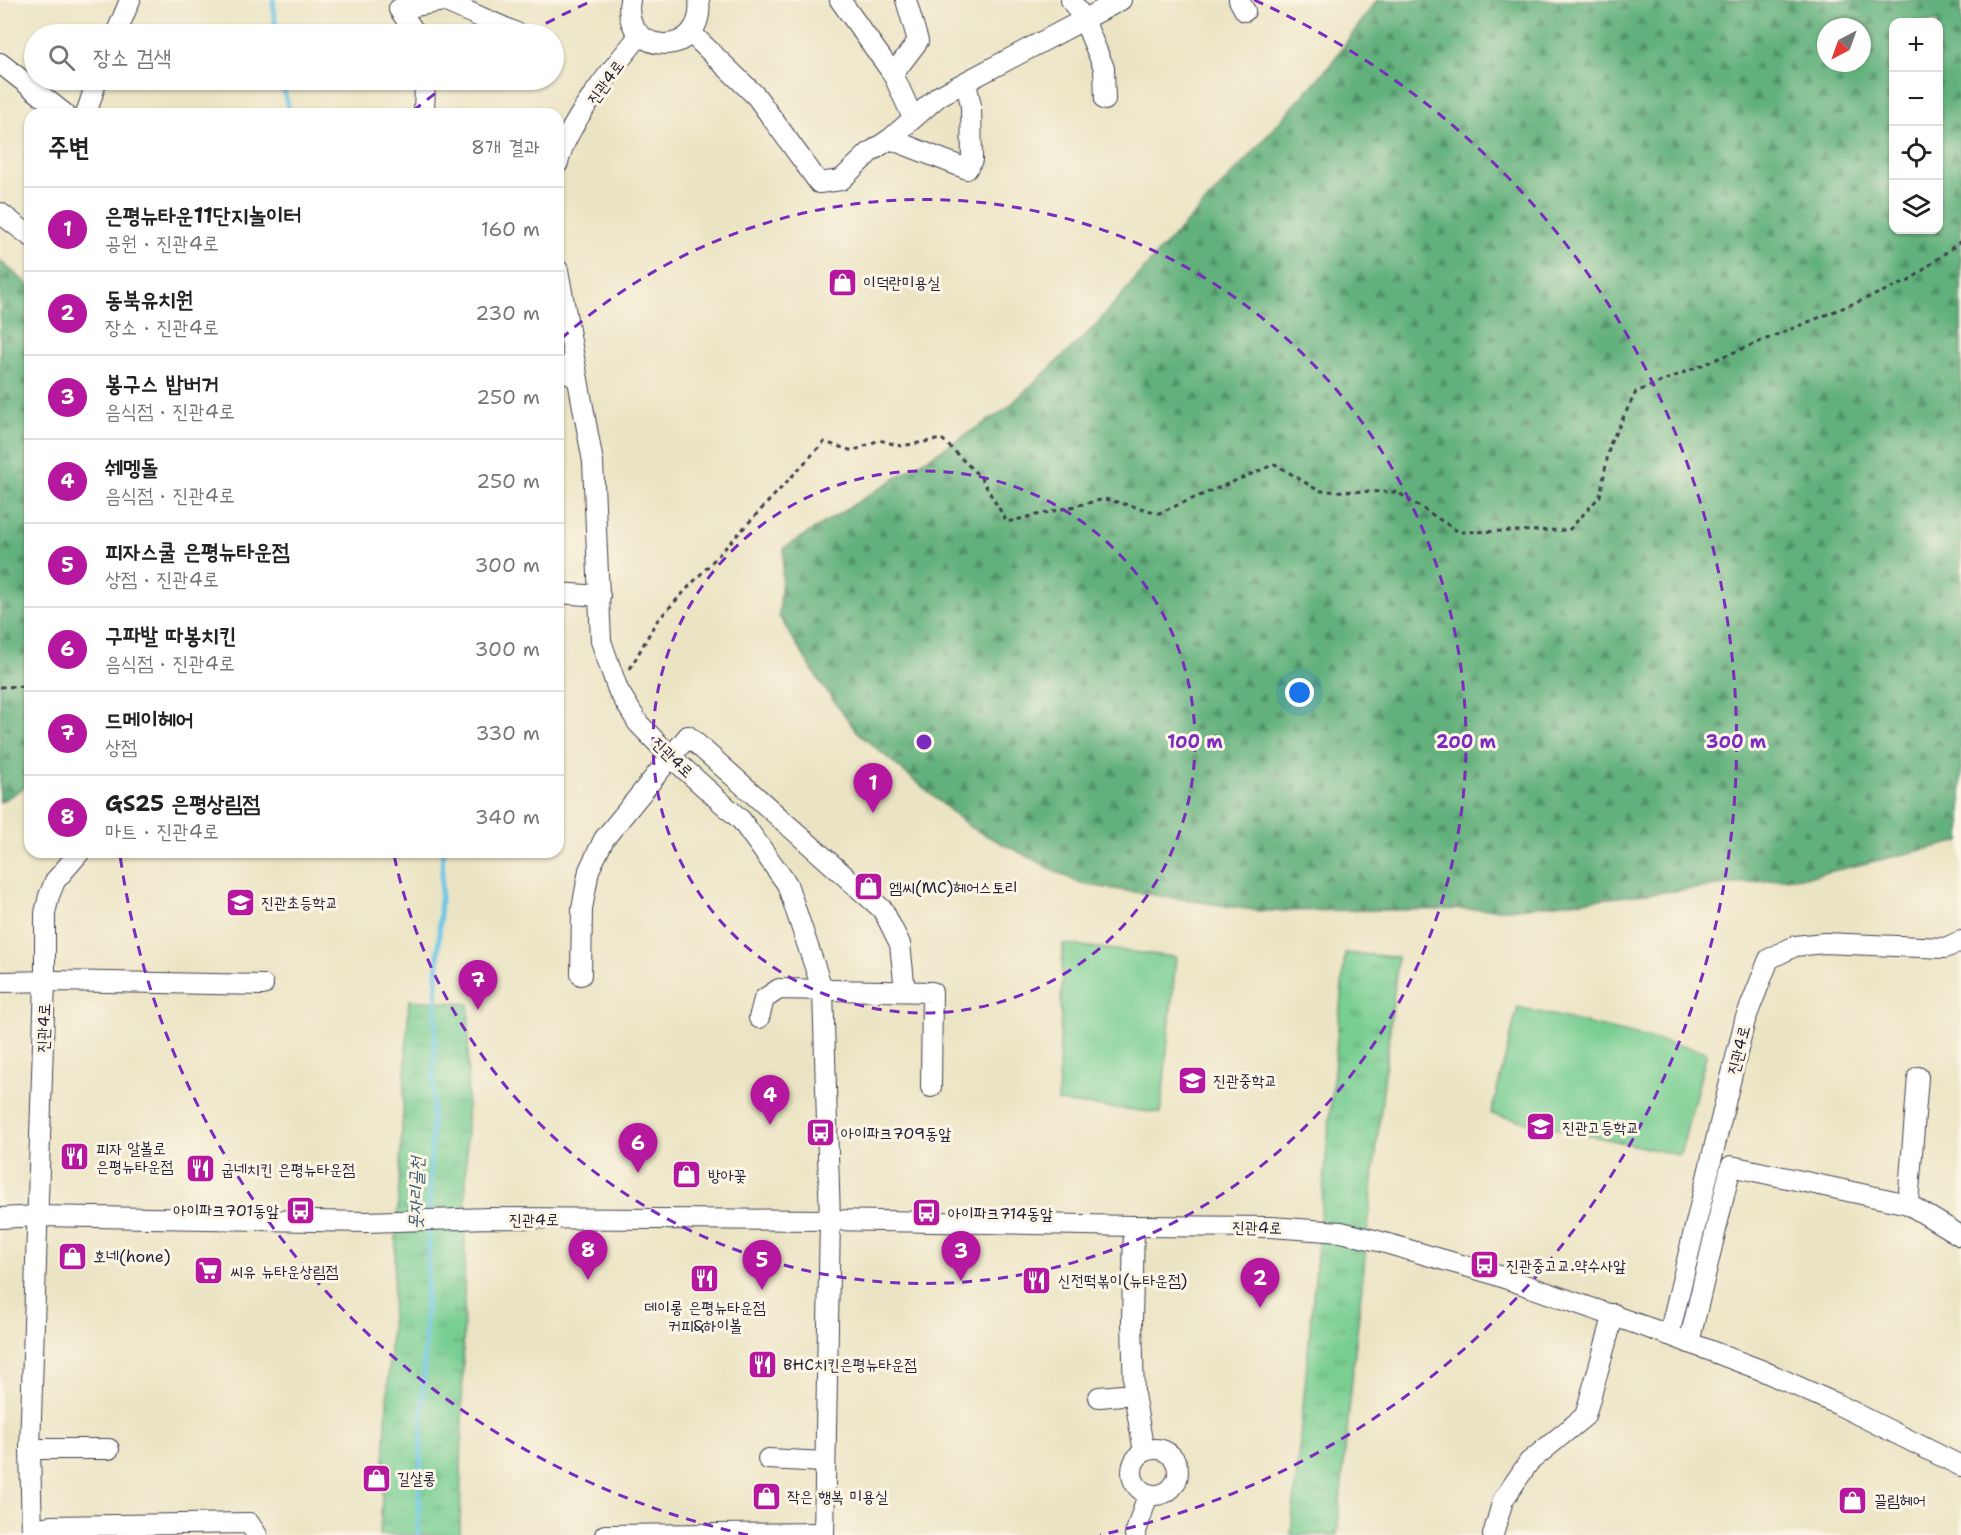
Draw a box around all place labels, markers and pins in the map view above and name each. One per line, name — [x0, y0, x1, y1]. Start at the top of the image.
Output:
shop icon: 이덕란미용실 — [826, 266, 858, 298]
place label: 이덕란미용실 — [863, 272, 940, 293]
centre of rings — [914, 732, 934, 752]
pin: 1 — [854, 764, 892, 813]
shop icon: 엠씨(MC)헤어스토리 — [852, 871, 884, 903]
place label: 엠씨(MC)헤어스토리 — [889, 877, 1018, 898]
school or university icon: 진관초등학교 — [224, 886, 256, 918]
place label: 진관초등학교 — [261, 892, 338, 913]
pin: 7 — [458, 960, 498, 1010]
school or university icon: 진관중학교 — [1176, 1064, 1208, 1096]
place label: 진관중학교 — [1213, 1070, 1277, 1091]
pin: 4 — [750, 1076, 790, 1125]
school or university icon: 진관고등학교 — [1525, 1111, 1557, 1143]
bus stop icon: 아이파크709동앞 — [804, 1117, 836, 1149]
place label: 진관고등학교 — [1562, 1117, 1639, 1138]
place label: 아이파크709동앞 — [841, 1123, 951, 1144]
pin: 6 — [618, 1124, 658, 1173]
place label: 피자 알볼로 은평뉴타운점 — [96, 1138, 173, 1177]
restaurant icon: 피자 알볼로 은평뉴타운점 — [59, 1141, 91, 1173]
restaurant icon: 굽네치킨 은평뉴타운점 — [184, 1153, 216, 1185]
place label: 굽네치킨 은평뉴타운점 — [221, 1159, 355, 1180]
shop icon: 방아꽃 — [671, 1159, 703, 1191]
place label: 방아꽃 — [708, 1165, 747, 1186]
bus stop icon: 아이파크701동앞 — [284, 1194, 316, 1226]
bus stop icon: 아이파크714동앞 — [911, 1197, 943, 1229]
place label: 아이파크701동앞 — [174, 1200, 279, 1221]
place label: 아이파크714동앞 — [948, 1203, 1053, 1224]
pin: 8 — [568, 1230, 608, 1280]
pin: 3 — [942, 1232, 980, 1281]
shop icon: 호네(hone) — [56, 1240, 88, 1272]
pin: 5 — [742, 1240, 782, 1290]
place label: 호네(hone) — [93, 1246, 170, 1267]
bus stop icon: 진관중고교.약수사앞 — [1469, 1249, 1501, 1281]
supermarket icon: 씨유 뉴타운상림점 — [193, 1255, 225, 1287]
place label: 진관중고교.약수사앞 — [1506, 1255, 1626, 1276]
pin: 2 — [1240, 1258, 1280, 1308]
place label: 씨유 뉴타운상림점 — [230, 1261, 339, 1282]
restaurant icon: 데이롱 은평뉴타운점 커피&하이볼 — [689, 1263, 721, 1295]
restaurant icon: 신전떡볶이(뉴타운점) — [1021, 1264, 1053, 1296]
place label: 신전떡볶이(뉴타운점) — [1058, 1270, 1187, 1291]
place label: 데이롱 은평뉴타운점 커피&하이볼 — [644, 1297, 766, 1336]
restaurant icon: BHC치킨은평뉴타운점 — [746, 1348, 778, 1380]
place label: BHC치킨은평뉴타운점 — [783, 1354, 917, 1375]
shop icon: 길살롱 — [360, 1462, 392, 1494]
place label: 길살롱 — [397, 1468, 436, 1489]
shop icon: 작은 행복 미용실 — [750, 1480, 782, 1512]
shop icon: 끌림헤어 — [1837, 1484, 1869, 1516]
place label: 작은 행복 미용실 — [787, 1486, 888, 1507]
place label: 끌림헤어 — [1874, 1490, 1926, 1511]

